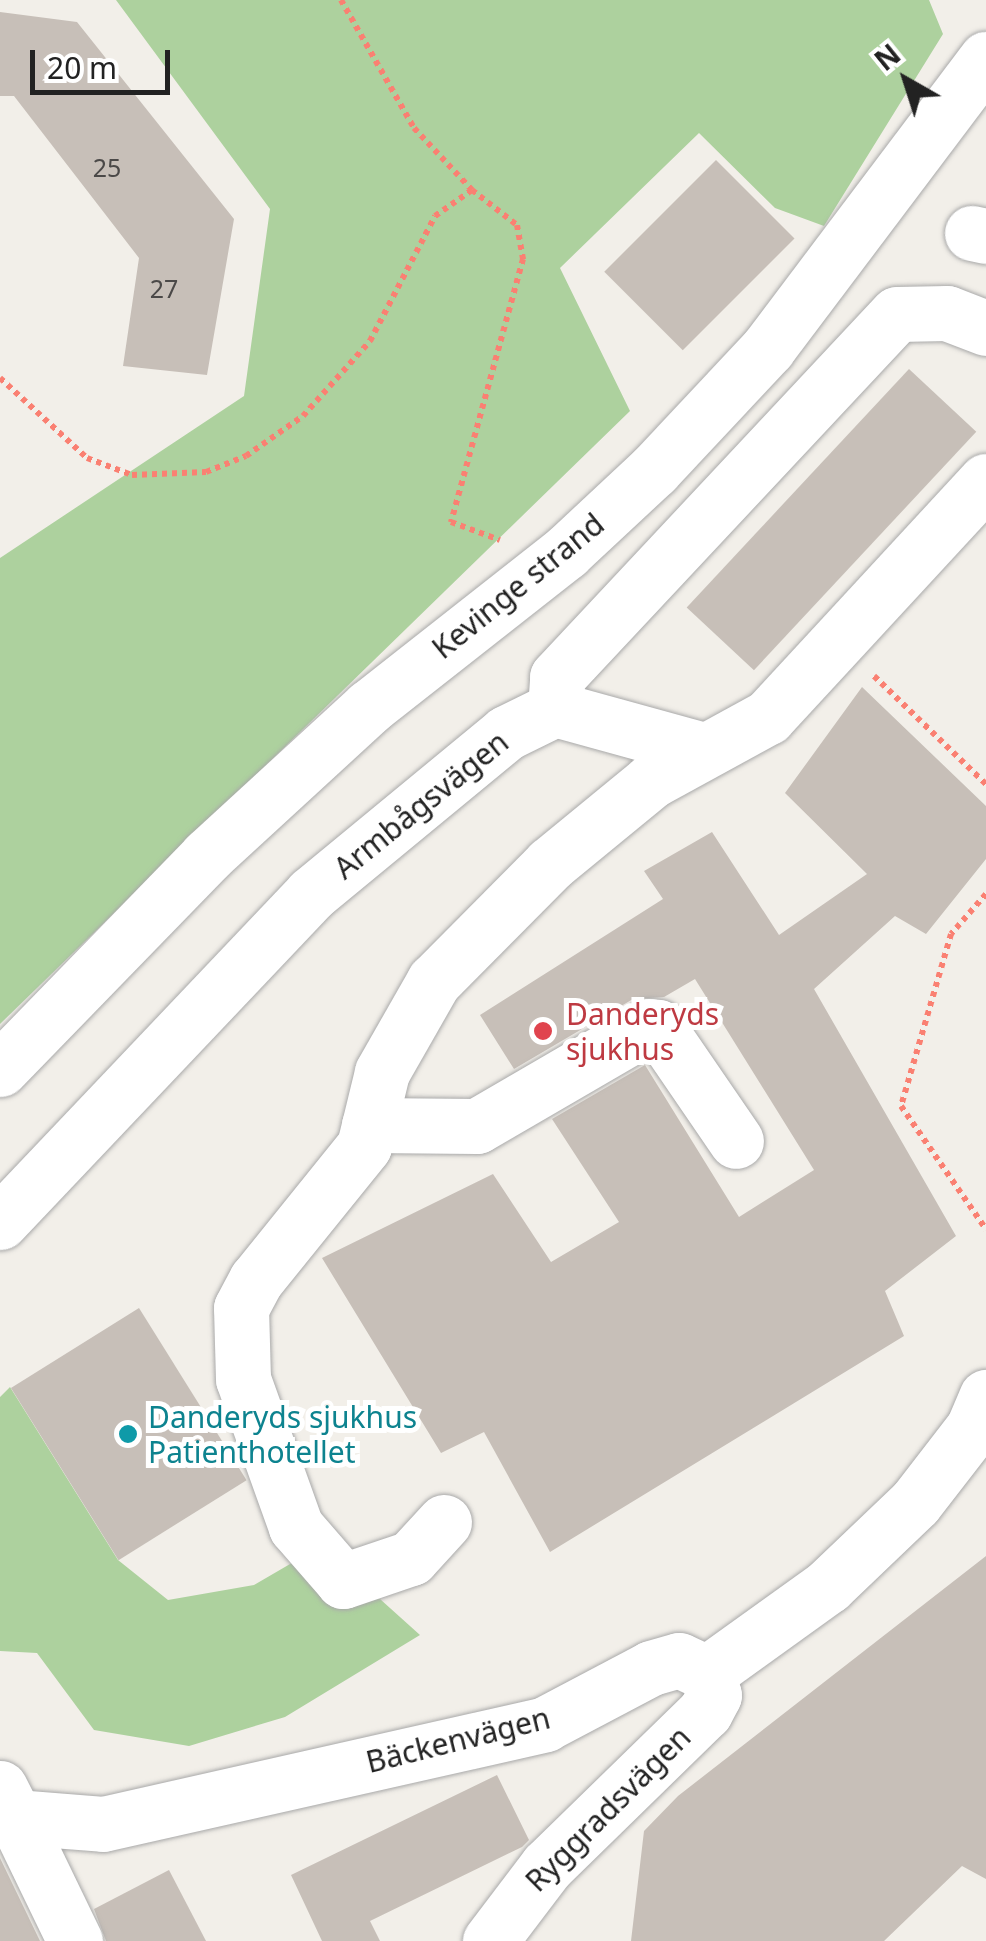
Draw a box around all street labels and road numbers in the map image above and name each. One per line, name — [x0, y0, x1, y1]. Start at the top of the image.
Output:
street label: Kevinge strand — [425, 506, 611, 666]
street label: Armbågsvägen — [327, 724, 515, 886]
street label: Bäckenvägen — [362, 1700, 554, 1780]
street label: Ryggradsvägen — [518, 1719, 698, 1899]

